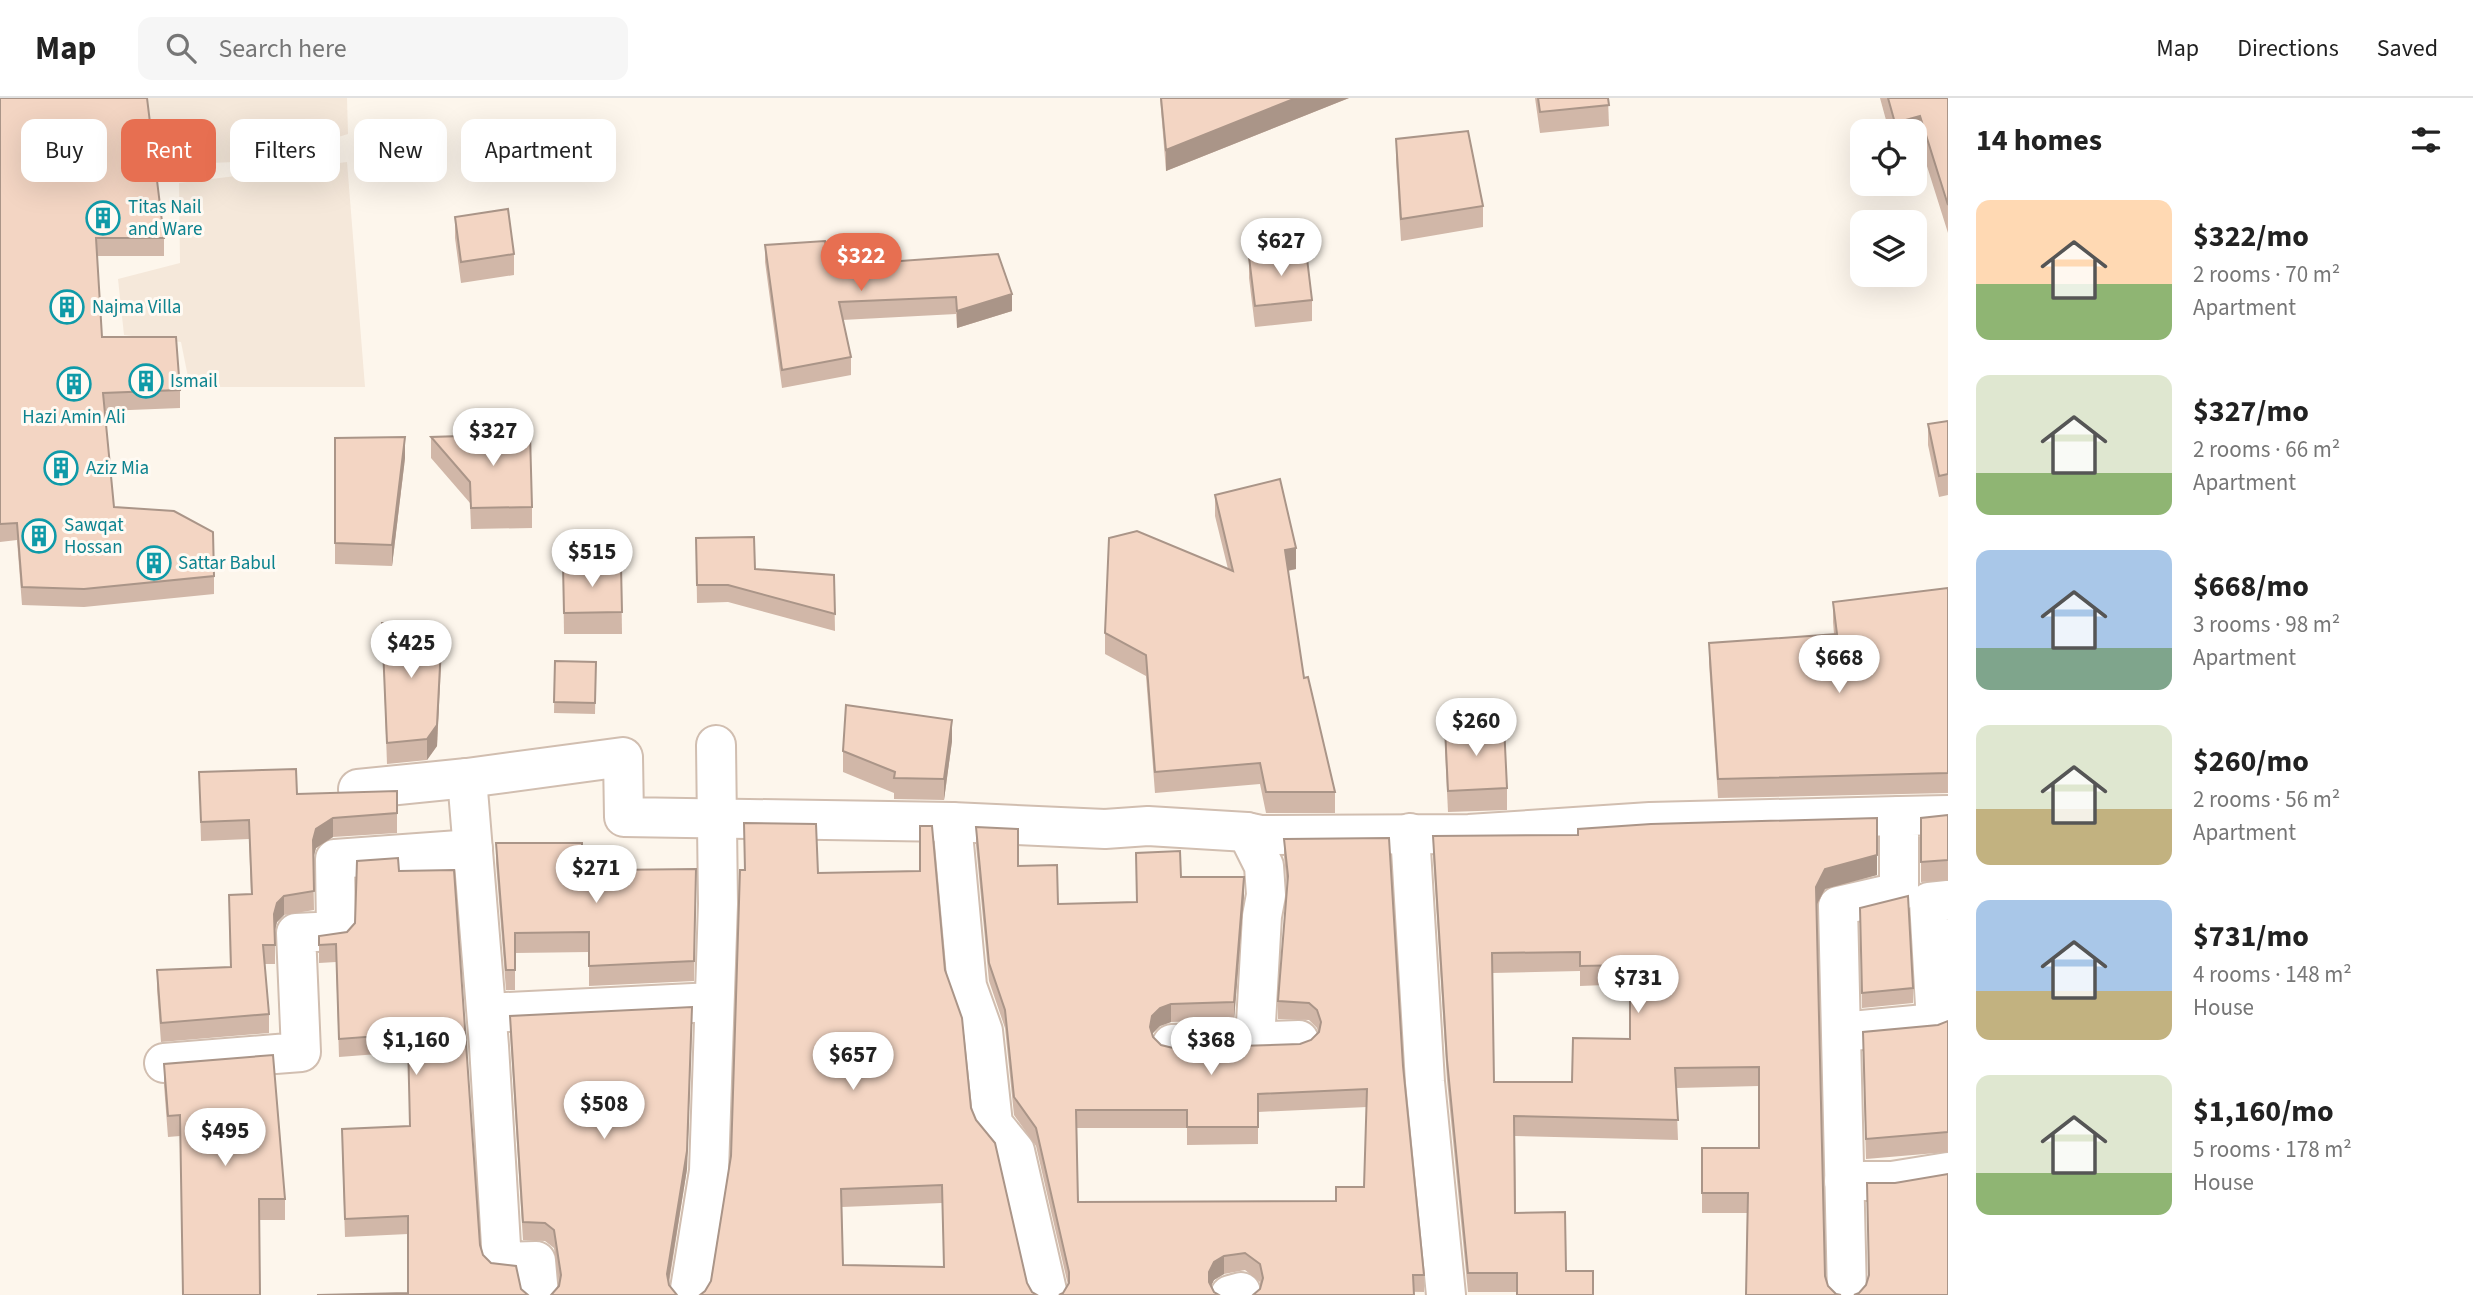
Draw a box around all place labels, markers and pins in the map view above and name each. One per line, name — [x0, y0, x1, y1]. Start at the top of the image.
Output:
place label: Titas Nail and Ware — [128, 194, 202, 243]
building icon: Titas Nail and Ware — [84, 199, 122, 237]
pin: $627 — [1240, 218, 1322, 278]
pin: $322 — [820, 234, 902, 293]
building icon: Najma Villa — [48, 288, 86, 326]
place label: Najma Villa — [92, 294, 181, 321]
building icon: Ismail — [127, 362, 165, 400]
building icon: Hazi Amin Ali — [55, 365, 93, 403]
place label: Ismail — [170, 368, 218, 395]
place label: Hazi Amin Ali — [22, 404, 126, 431]
pin: $327 — [452, 408, 534, 468]
building icon: Aziz Mia — [42, 449, 80, 487]
place label: Aziz Mia — [86, 455, 149, 482]
place label: Sawqat Hossan — [64, 512, 124, 561]
building icon: Sawqat Hossan — [20, 517, 58, 555]
pin: $515 — [551, 530, 633, 589]
building icon: Sattar Babul — [135, 544, 173, 582]
place label: Sattar Babul — [178, 550, 276, 577]
pin: $425 — [370, 620, 452, 680]
pin: $668 — [1798, 636, 1880, 695]
pin: $260 — [1435, 698, 1517, 758]
pin: $271 — [555, 846, 637, 905]
pin: $731 — [1597, 956, 1679, 1015]
pin: $1,160 — [359, 1018, 473, 1077]
pin: $368 — [1170, 1018, 1252, 1077]
pin: $657 — [812, 1032, 894, 1092]
pin: $508 — [563, 1082, 645, 1141]
pin: $495 — [184, 1108, 266, 1168]

